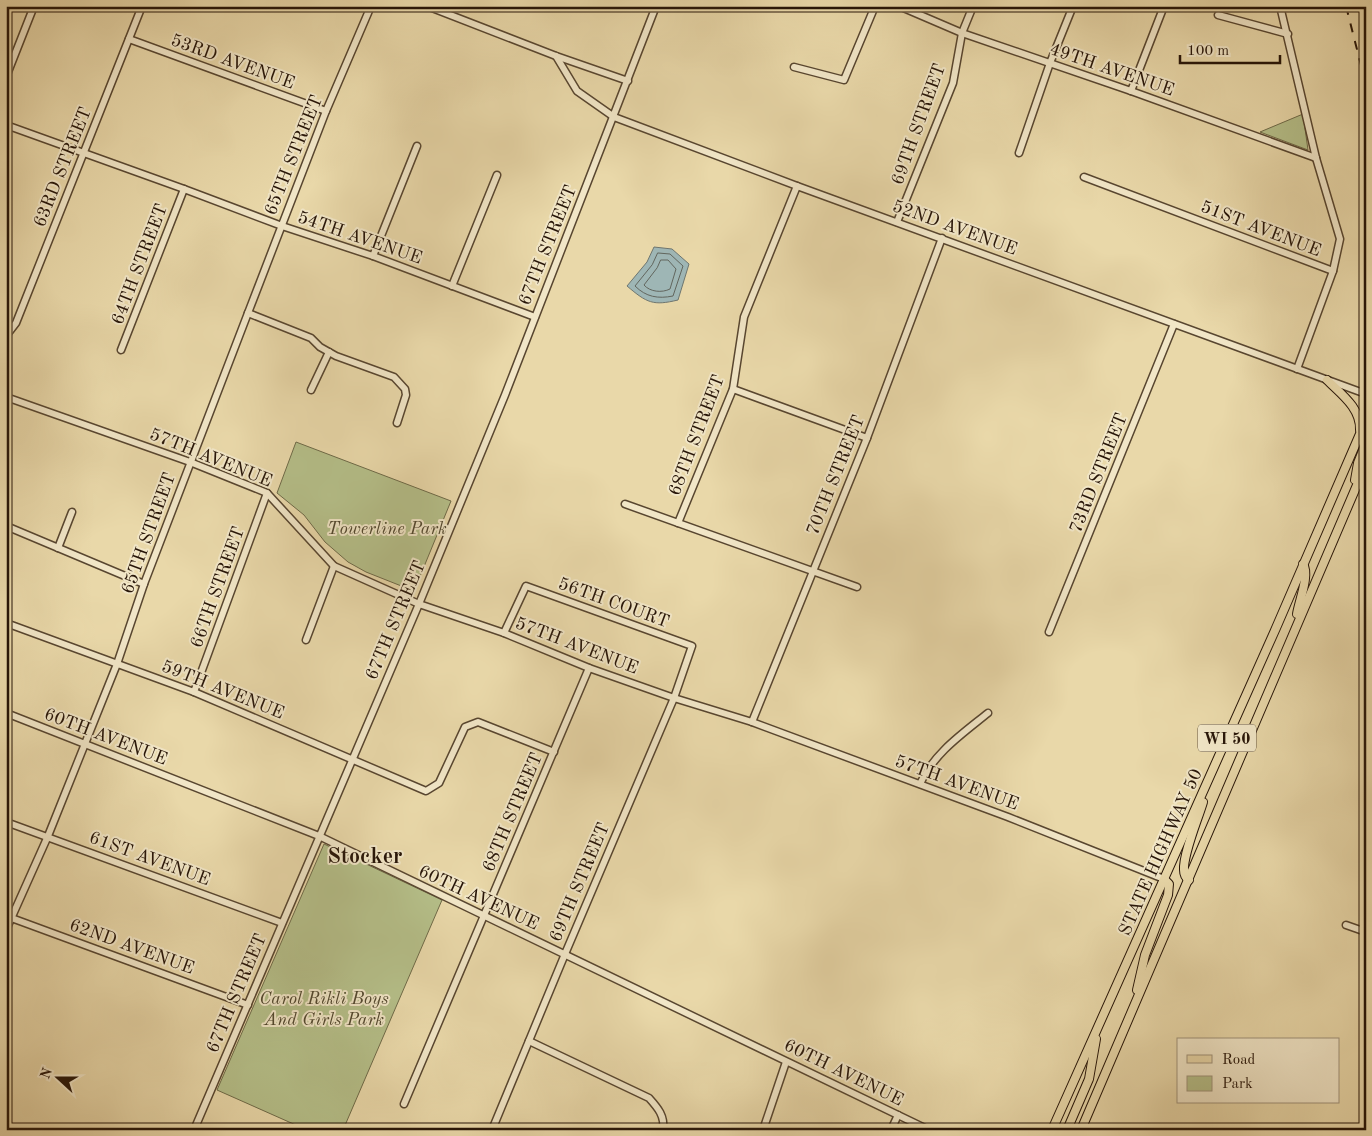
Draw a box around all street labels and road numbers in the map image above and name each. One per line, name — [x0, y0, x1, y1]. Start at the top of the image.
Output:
street label: 53RD AVENUE — [168, 31, 297, 93]
street label: 49TH AVENUE — [1047, 40, 1176, 100]
street label: 69TH STREET — [889, 61, 949, 187]
street label: 65TH STREET — [262, 93, 326, 218]
street label: 63RD STREET — [31, 105, 95, 230]
street label: 67TH STREET — [516, 183, 580, 308]
street label: 52ND AVENUE — [890, 197, 1019, 259]
street label: 51ST AVENUE — [1198, 198, 1323, 260]
street label: 64TH STREET — [109, 202, 171, 327]
street label: 54TH AVENUE — [295, 208, 424, 268]
street label: 68TH STREET — [666, 373, 728, 498]
street label: 73RD STREET — [1067, 411, 1131, 536]
street label: 70TH STREET — [804, 413, 868, 538]
street label: 57TH AVENUE — [147, 425, 274, 491]
street label: 65TH STREET — [119, 470, 179, 596]
street label: 66TH STREET — [188, 524, 248, 650]
street label: 67TH STREET — [363, 558, 429, 683]
street label: 56TH COURT — [556, 574, 672, 631]
street label: 57TH AVENUE — [513, 614, 641, 678]
street label: 59TH AVENUE — [159, 657, 286, 723]
street label: 60TH AVENUE — [42, 705, 170, 769]
road number: WI 50 — [1198, 724, 1256, 751]
street label: 68TH STREET — [480, 750, 546, 875]
street label: 57TH AVENUE — [892, 752, 1021, 814]
street label: STATE HIGHWAY 50 — [1116, 766, 1206, 939]
street label: 69TH STREET — [547, 820, 613, 945]
street label: 61ST AVENUE — [87, 829, 213, 889]
street label: 60TH AVENUE — [416, 862, 541, 934]
street label: 62ND AVENUE — [67, 916, 196, 978]
street label: 67TH STREET — [204, 931, 270, 1056]
street label: 60TH AVENUE — [781, 1036, 906, 1110]

